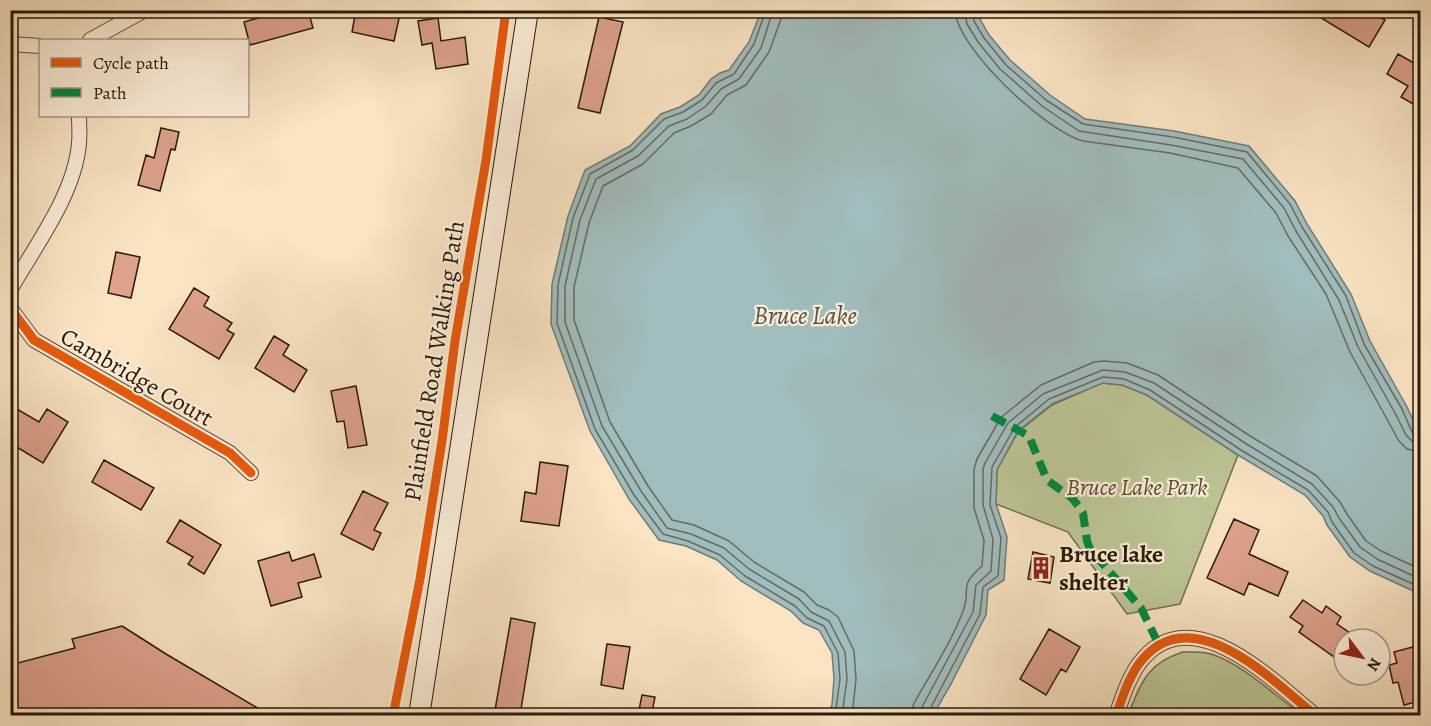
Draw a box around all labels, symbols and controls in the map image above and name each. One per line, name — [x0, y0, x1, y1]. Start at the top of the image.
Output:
legend — [39, 39, 249, 117]
text: Cycle path — [93, 51, 169, 75]
text: Path — [93, 81, 127, 105]
street label: Plainfield Road Walking Path — [396, 218, 472, 504]
water label: Bruce Lake — [753, 298, 857, 333]
street label: Cambridge Court — [55, 320, 219, 434]
park label: Bruce Lake Park — [1066, 471, 1208, 503]
place label: Bruce lake shelter — [1059, 538, 1163, 598]
building icon: Bruce lake shelter — [1028, 555, 1054, 581]
north arrow — [1332, 627, 1392, 687]
text: N — [1361, 654, 1386, 675]

